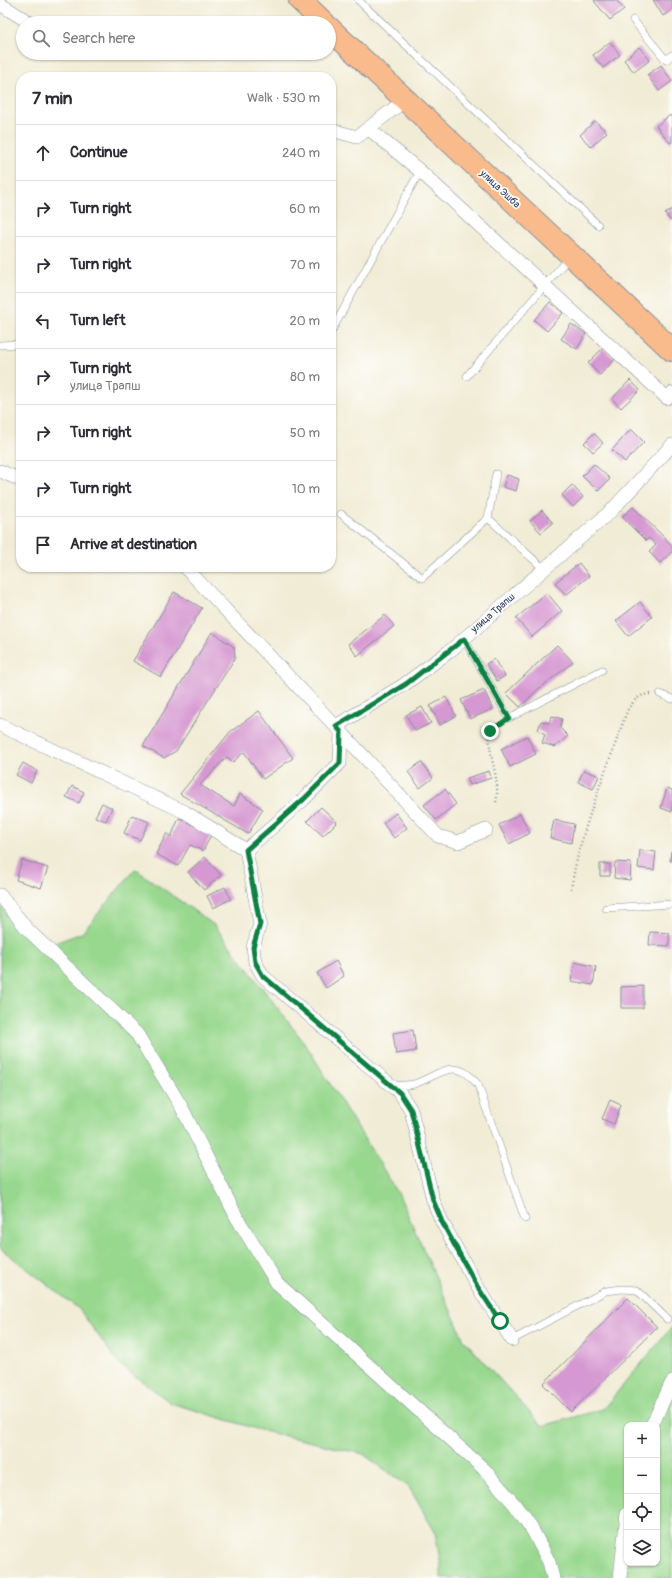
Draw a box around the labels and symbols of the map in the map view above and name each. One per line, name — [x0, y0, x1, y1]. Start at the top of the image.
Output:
street label: улица Эшба — [477, 167, 523, 211]
street label: улица Трапш — [468, 591, 517, 636]
route end — [481, 722, 499, 740]
route start — [491, 1312, 509, 1330]

